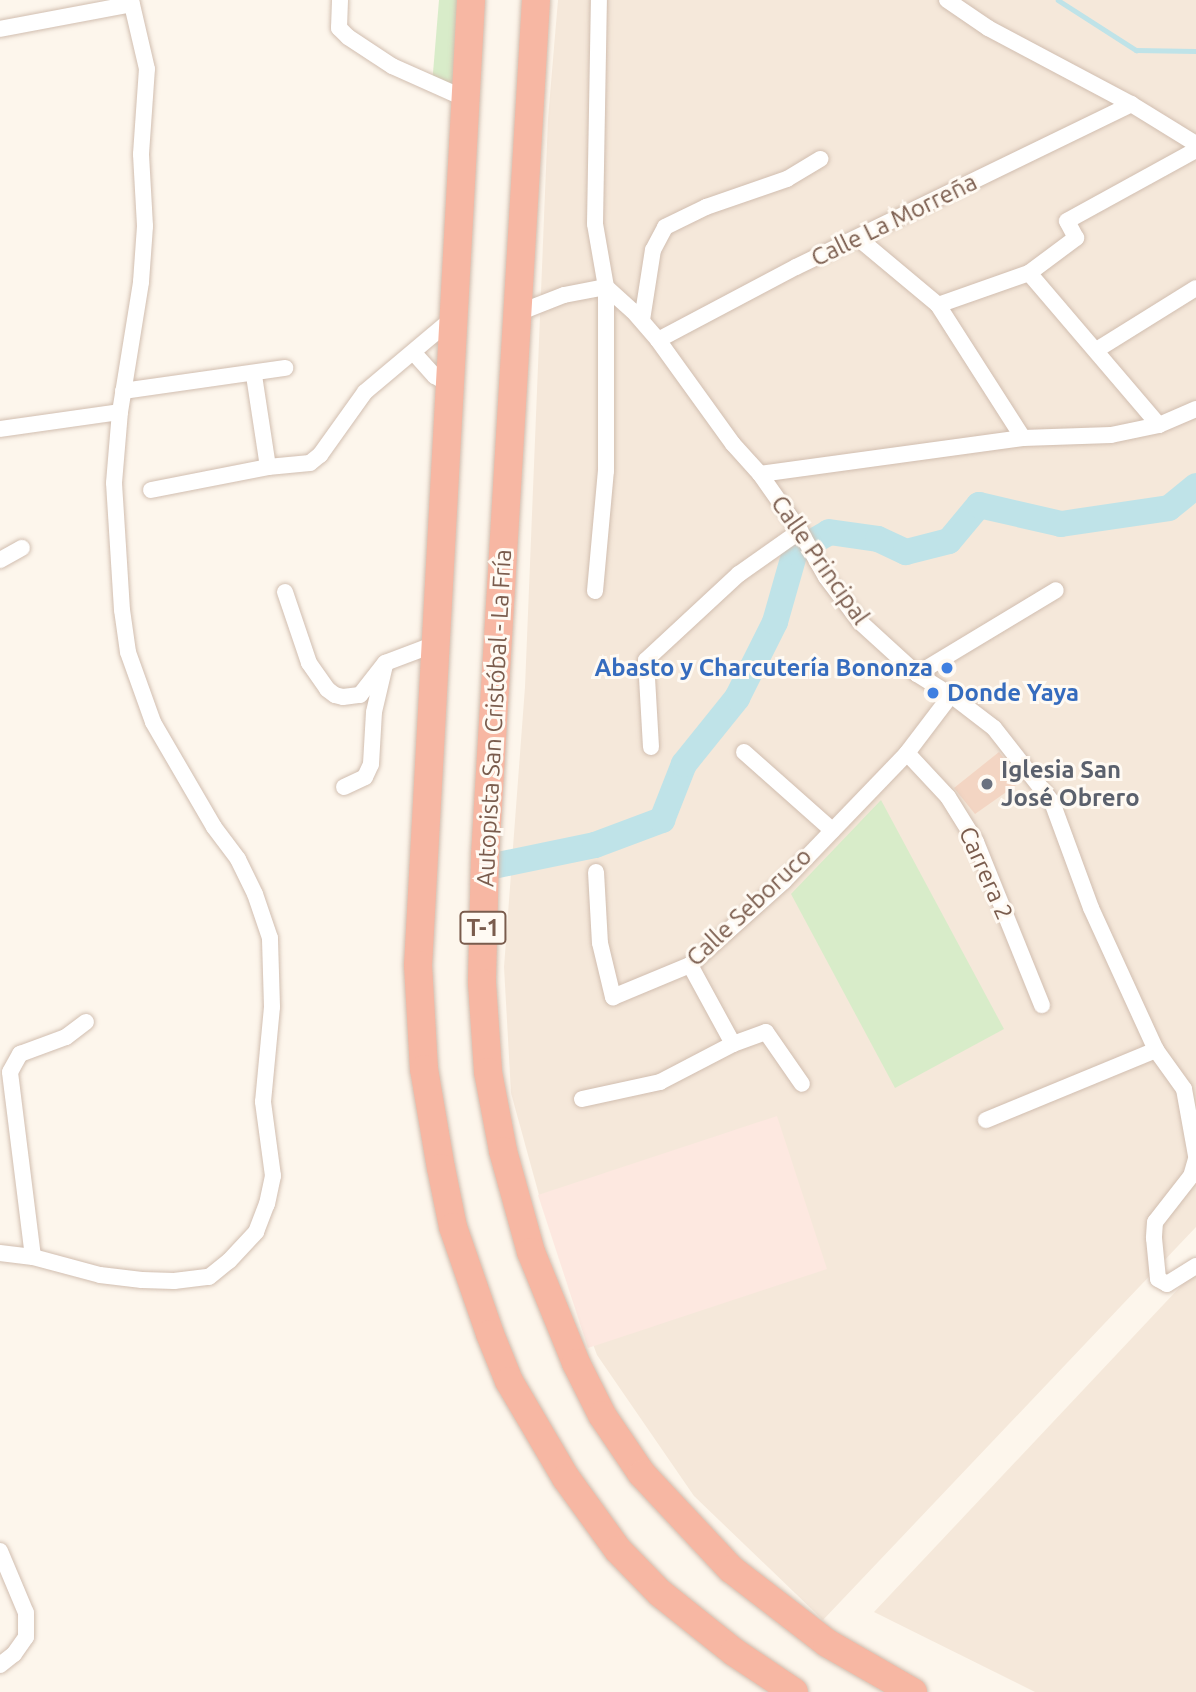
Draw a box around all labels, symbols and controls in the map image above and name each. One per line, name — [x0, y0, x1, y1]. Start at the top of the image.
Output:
street label: Calle La Morreña — [806, 167, 982, 273]
street label: Calle Principal — [765, 490, 875, 630]
street label: Autopista San Cristóbal - La Fría — [471, 548, 517, 888]
place label: Abasto y Charcutería Bononza — [594, 654, 933, 682]
marker: Abasto y Charcutería Bononza — [939, 660, 955, 676]
place label: Donde Yaya — [947, 679, 1079, 707]
marker: Donde Yaya — [925, 685, 941, 701]
place label: Iglesia San José Obrero — [1001, 756, 1140, 812]
marker: Iglesia San José Obrero — [979, 776, 995, 792]
street label: Carrera 2 — [953, 822, 1019, 924]
street label: Calle Seboruco — [681, 842, 817, 972]
road number: T-1 — [458, 909, 508, 948]

